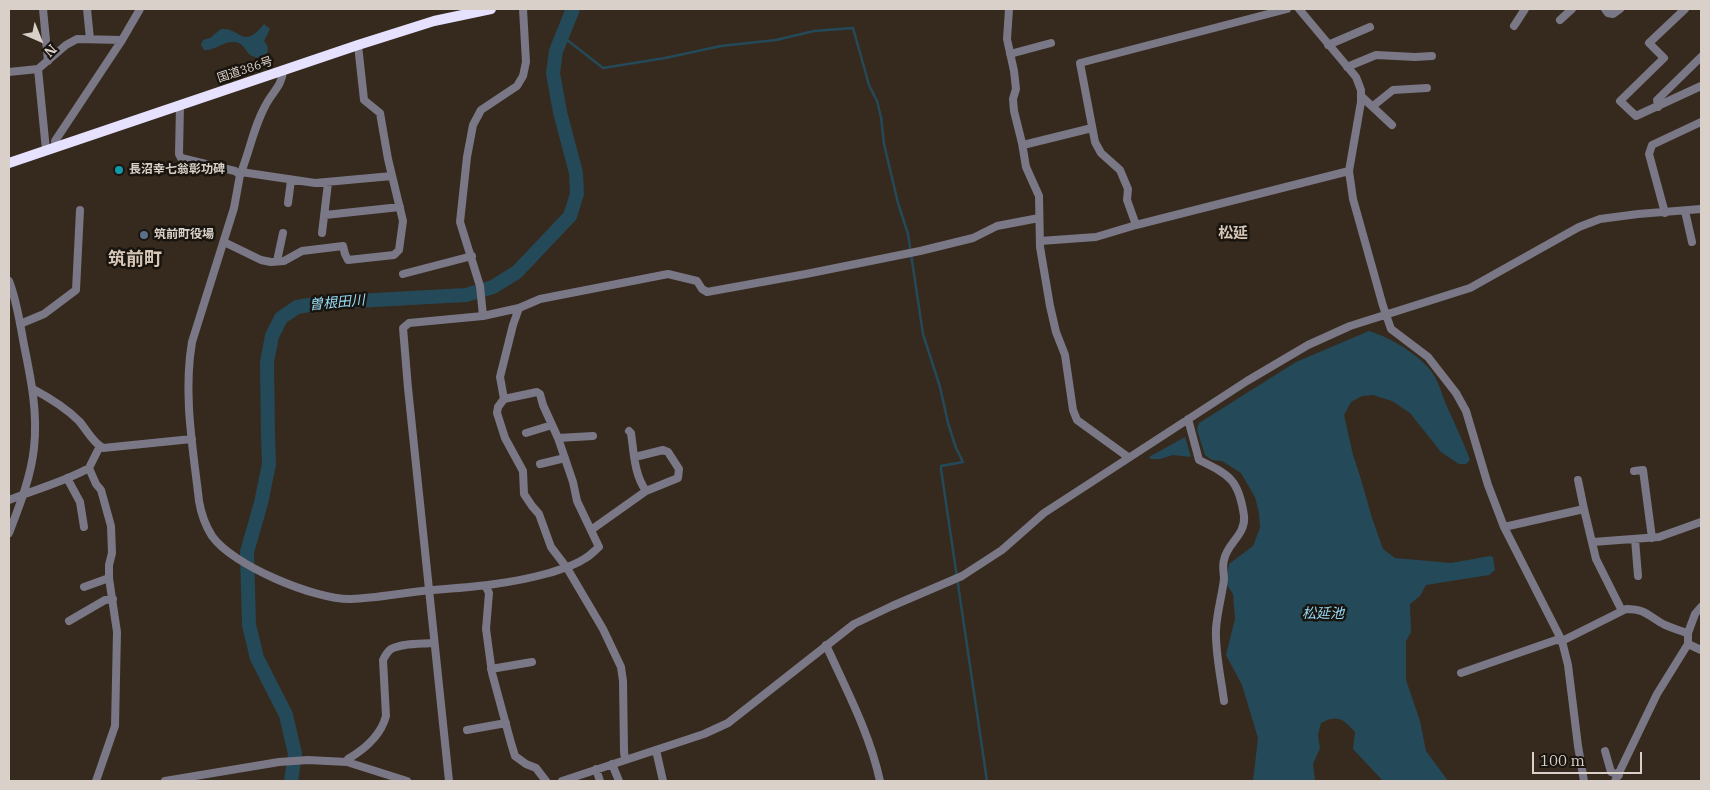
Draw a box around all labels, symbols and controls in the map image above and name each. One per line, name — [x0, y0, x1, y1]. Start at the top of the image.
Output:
north arrow — [15, 15, 65, 65]
text: N — [40, 40, 61, 61]
street label: 国道386号 — [215, 54, 275, 86]
place label: 長沼幸七翁彰功碑 — [129, 163, 225, 177]
marker: 長沼幸七翁彰功碑 — [113, 164, 125, 176]
district label: 松延 — [1218, 225, 1248, 243]
place label: 筑前町役場 — [154, 228, 214, 242]
marker: 筑前町役場 — [138, 229, 150, 241]
district label: 筑前町 — [108, 249, 162, 271]
water label: 曽根田川 — [308, 292, 366, 314]
water label: 松延池 — [1302, 606, 1344, 622]
scale bar — [1535, 742, 1645, 774]
text: 100 m — [1540, 751, 1585, 770]

